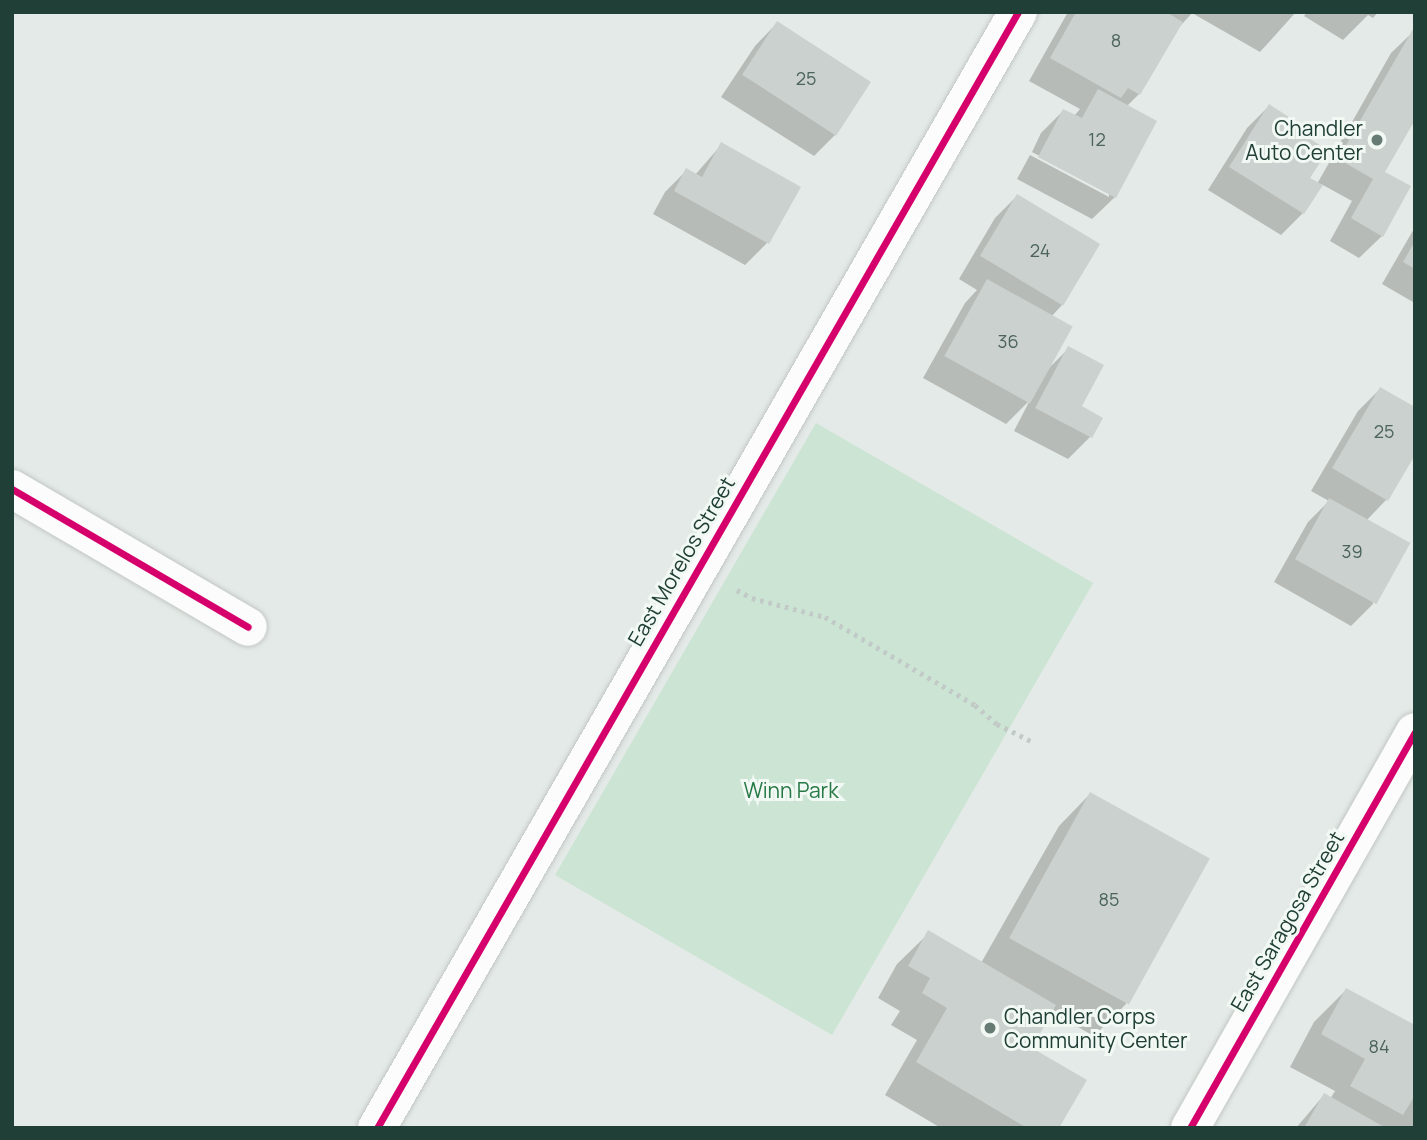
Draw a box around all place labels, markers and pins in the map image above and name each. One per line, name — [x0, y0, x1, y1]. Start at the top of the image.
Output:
place label: Chandler Auto Center — [1245, 115, 1363, 165]
marker: Chandler Auto Center — [1369, 132, 1385, 148]
place label: Chandler Corps Community Center — [1004, 1003, 1188, 1053]
marker: Chandler Corps Community Center — [982, 1020, 998, 1036]

